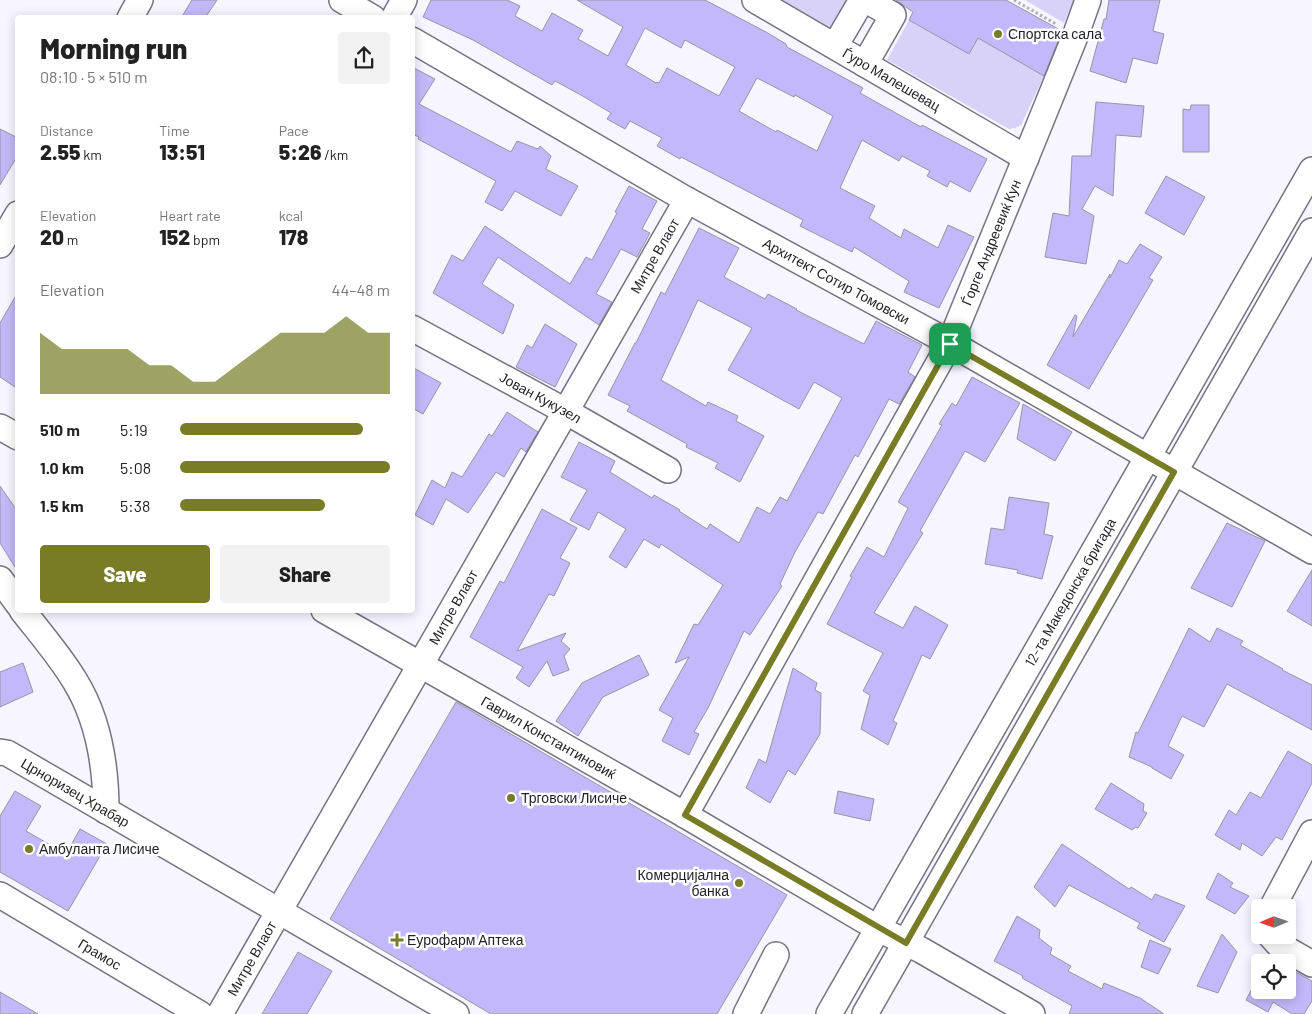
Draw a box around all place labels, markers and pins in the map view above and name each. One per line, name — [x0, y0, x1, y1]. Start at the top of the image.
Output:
place label: Спортска сала — [1008, 25, 1102, 42]
marker: Спортска сала — [992, 28, 1004, 40]
pin — [929, 323, 971, 365]
place label: Трговски Лисиче — [521, 789, 627, 806]
marker: Трговски Лисиче — [505, 792, 517, 804]
place label: Амбуланта Лисиче — [39, 840, 160, 857]
marker: Амбуланта Лисиче — [23, 843, 35, 855]
place label: Комерцијална банка — [637, 866, 729, 899]
marker: Комерцијална банка — [733, 877, 745, 889]
place label: Еурофарм Аптека — [407, 931, 524, 948]
marker: Еурофарм Аптека — [391, 934, 403, 946]

